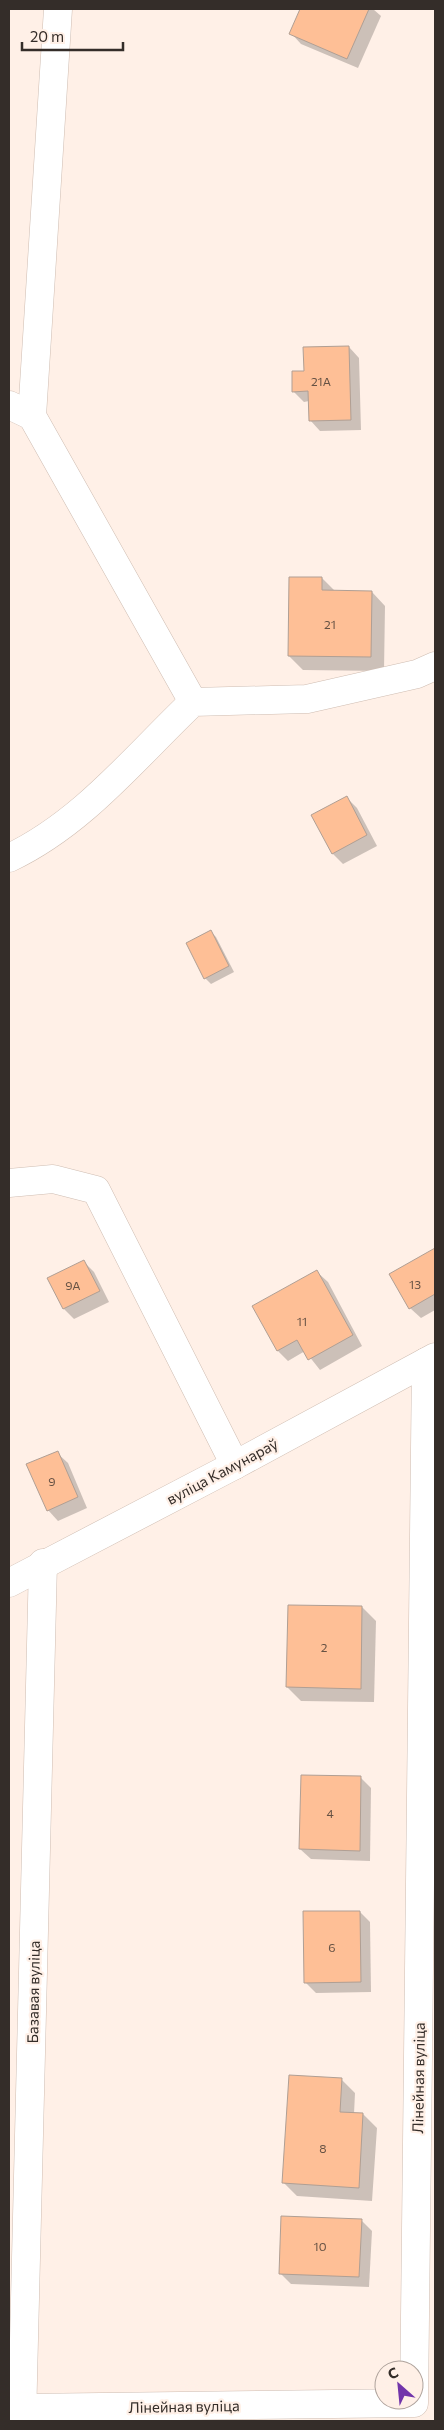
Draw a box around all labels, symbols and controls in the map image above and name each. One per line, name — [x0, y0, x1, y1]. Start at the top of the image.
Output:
scale bar — [22, 20, 124, 52]
text: 20 m — [30, 27, 64, 45]
house number: 21А — [311, 374, 331, 388]
house number: 21 — [324, 617, 336, 631]
house number: 13 — [409, 1277, 421, 1291]
house number: 9А — [65, 1278, 81, 1292]
house number: 11 — [297, 1314, 307, 1328]
street label: вуліца Камунараў — [163, 1434, 281, 1508]
house number: 9 — [48, 1474, 56, 1488]
house number: 2 — [321, 1640, 328, 1654]
house number: 4 — [326, 1806, 334, 1820]
street label: Базавая вуліца — [23, 1940, 43, 2044]
house number: 6 — [328, 1940, 336, 1954]
street label: Лінейная вуліца — [408, 2022, 428, 2134]
house number: 8 — [319, 2141, 327, 2155]
house number: 10 — [314, 2239, 327, 2253]
north arrow — [374, 2360, 424, 2410]
text: С — [385, 2363, 401, 2383]
street label: Лінейная вуліца — [128, 2396, 240, 2416]

